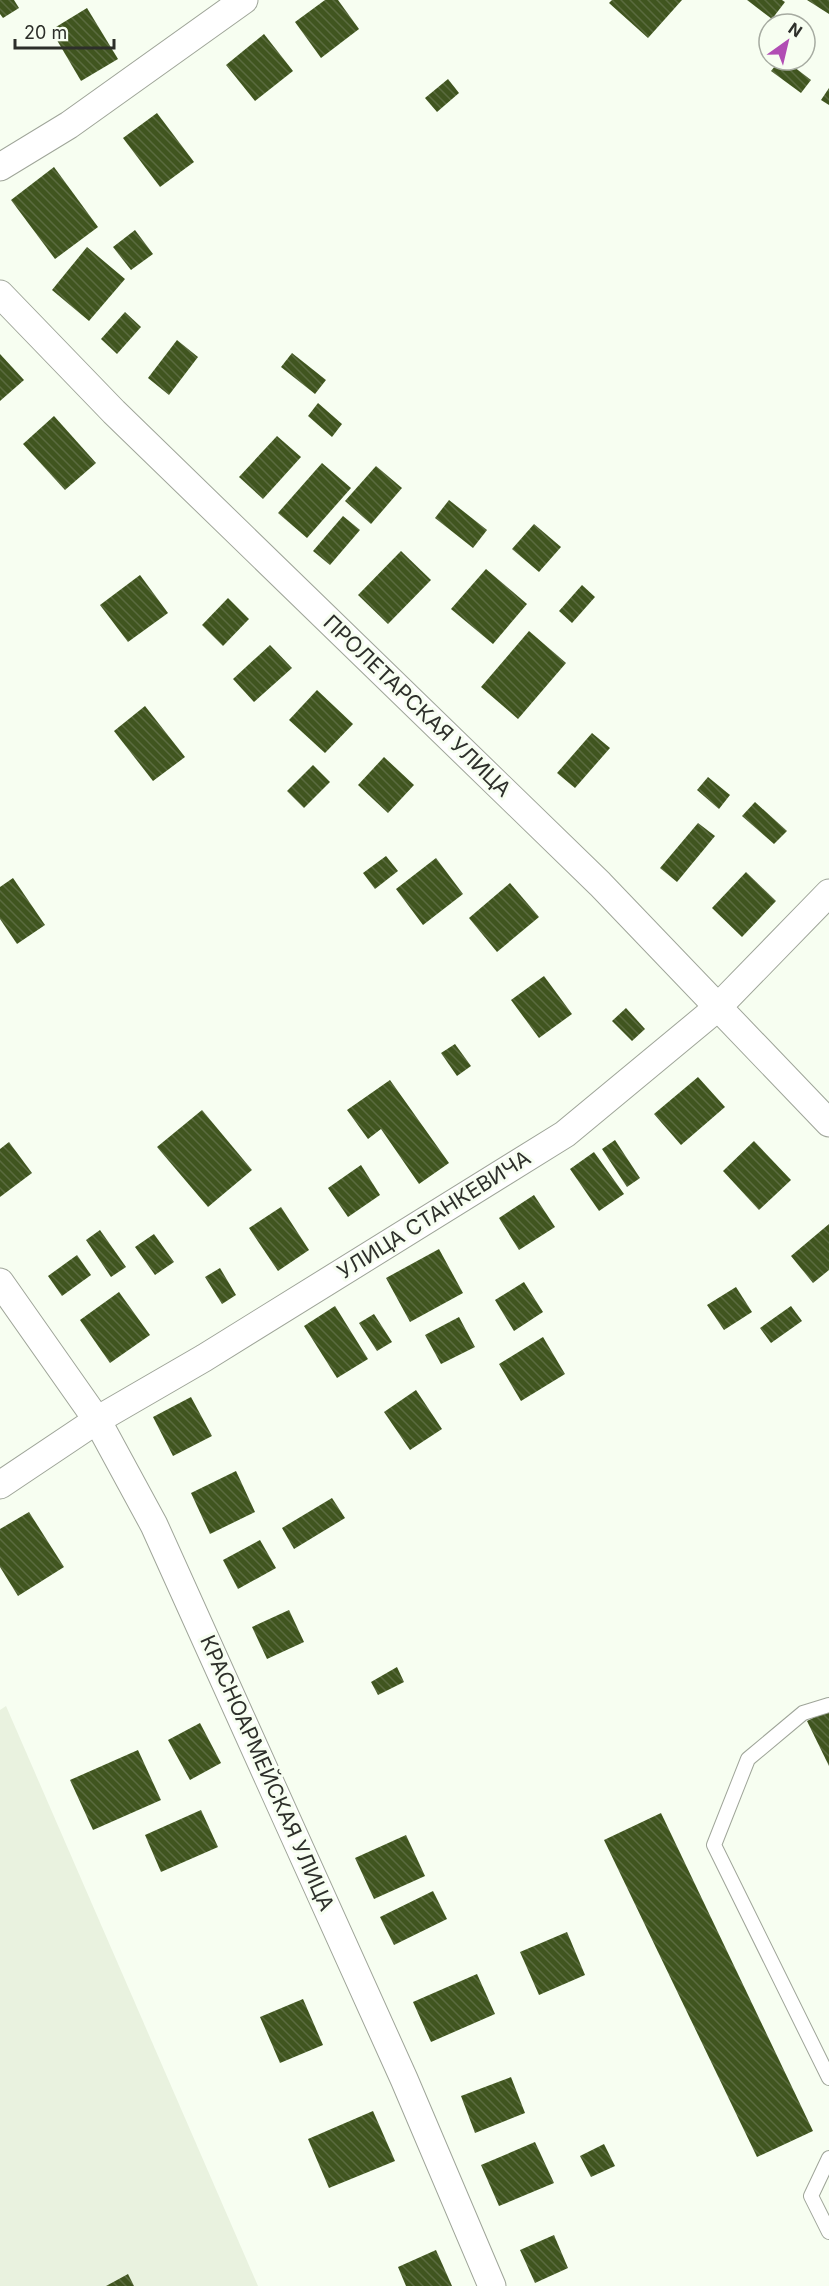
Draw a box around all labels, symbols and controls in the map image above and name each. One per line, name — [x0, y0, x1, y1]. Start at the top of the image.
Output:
scale bar — [15, 12, 114, 50]
north arrow — [757, 12, 817, 72]
text: N — [785, 18, 806, 41]
text: 20 m — [24, 22, 67, 43]
street label: ПРОЛЕТАРСКАЯ УЛИЦА — [318, 610, 516, 802]
street label: УЛИЦА СТАНКЕВИЧА — [333, 1145, 535, 1284]
street label: КРАСНОАРМЕЙСКАЯ УЛИЦА — [195, 1631, 341, 1914]

